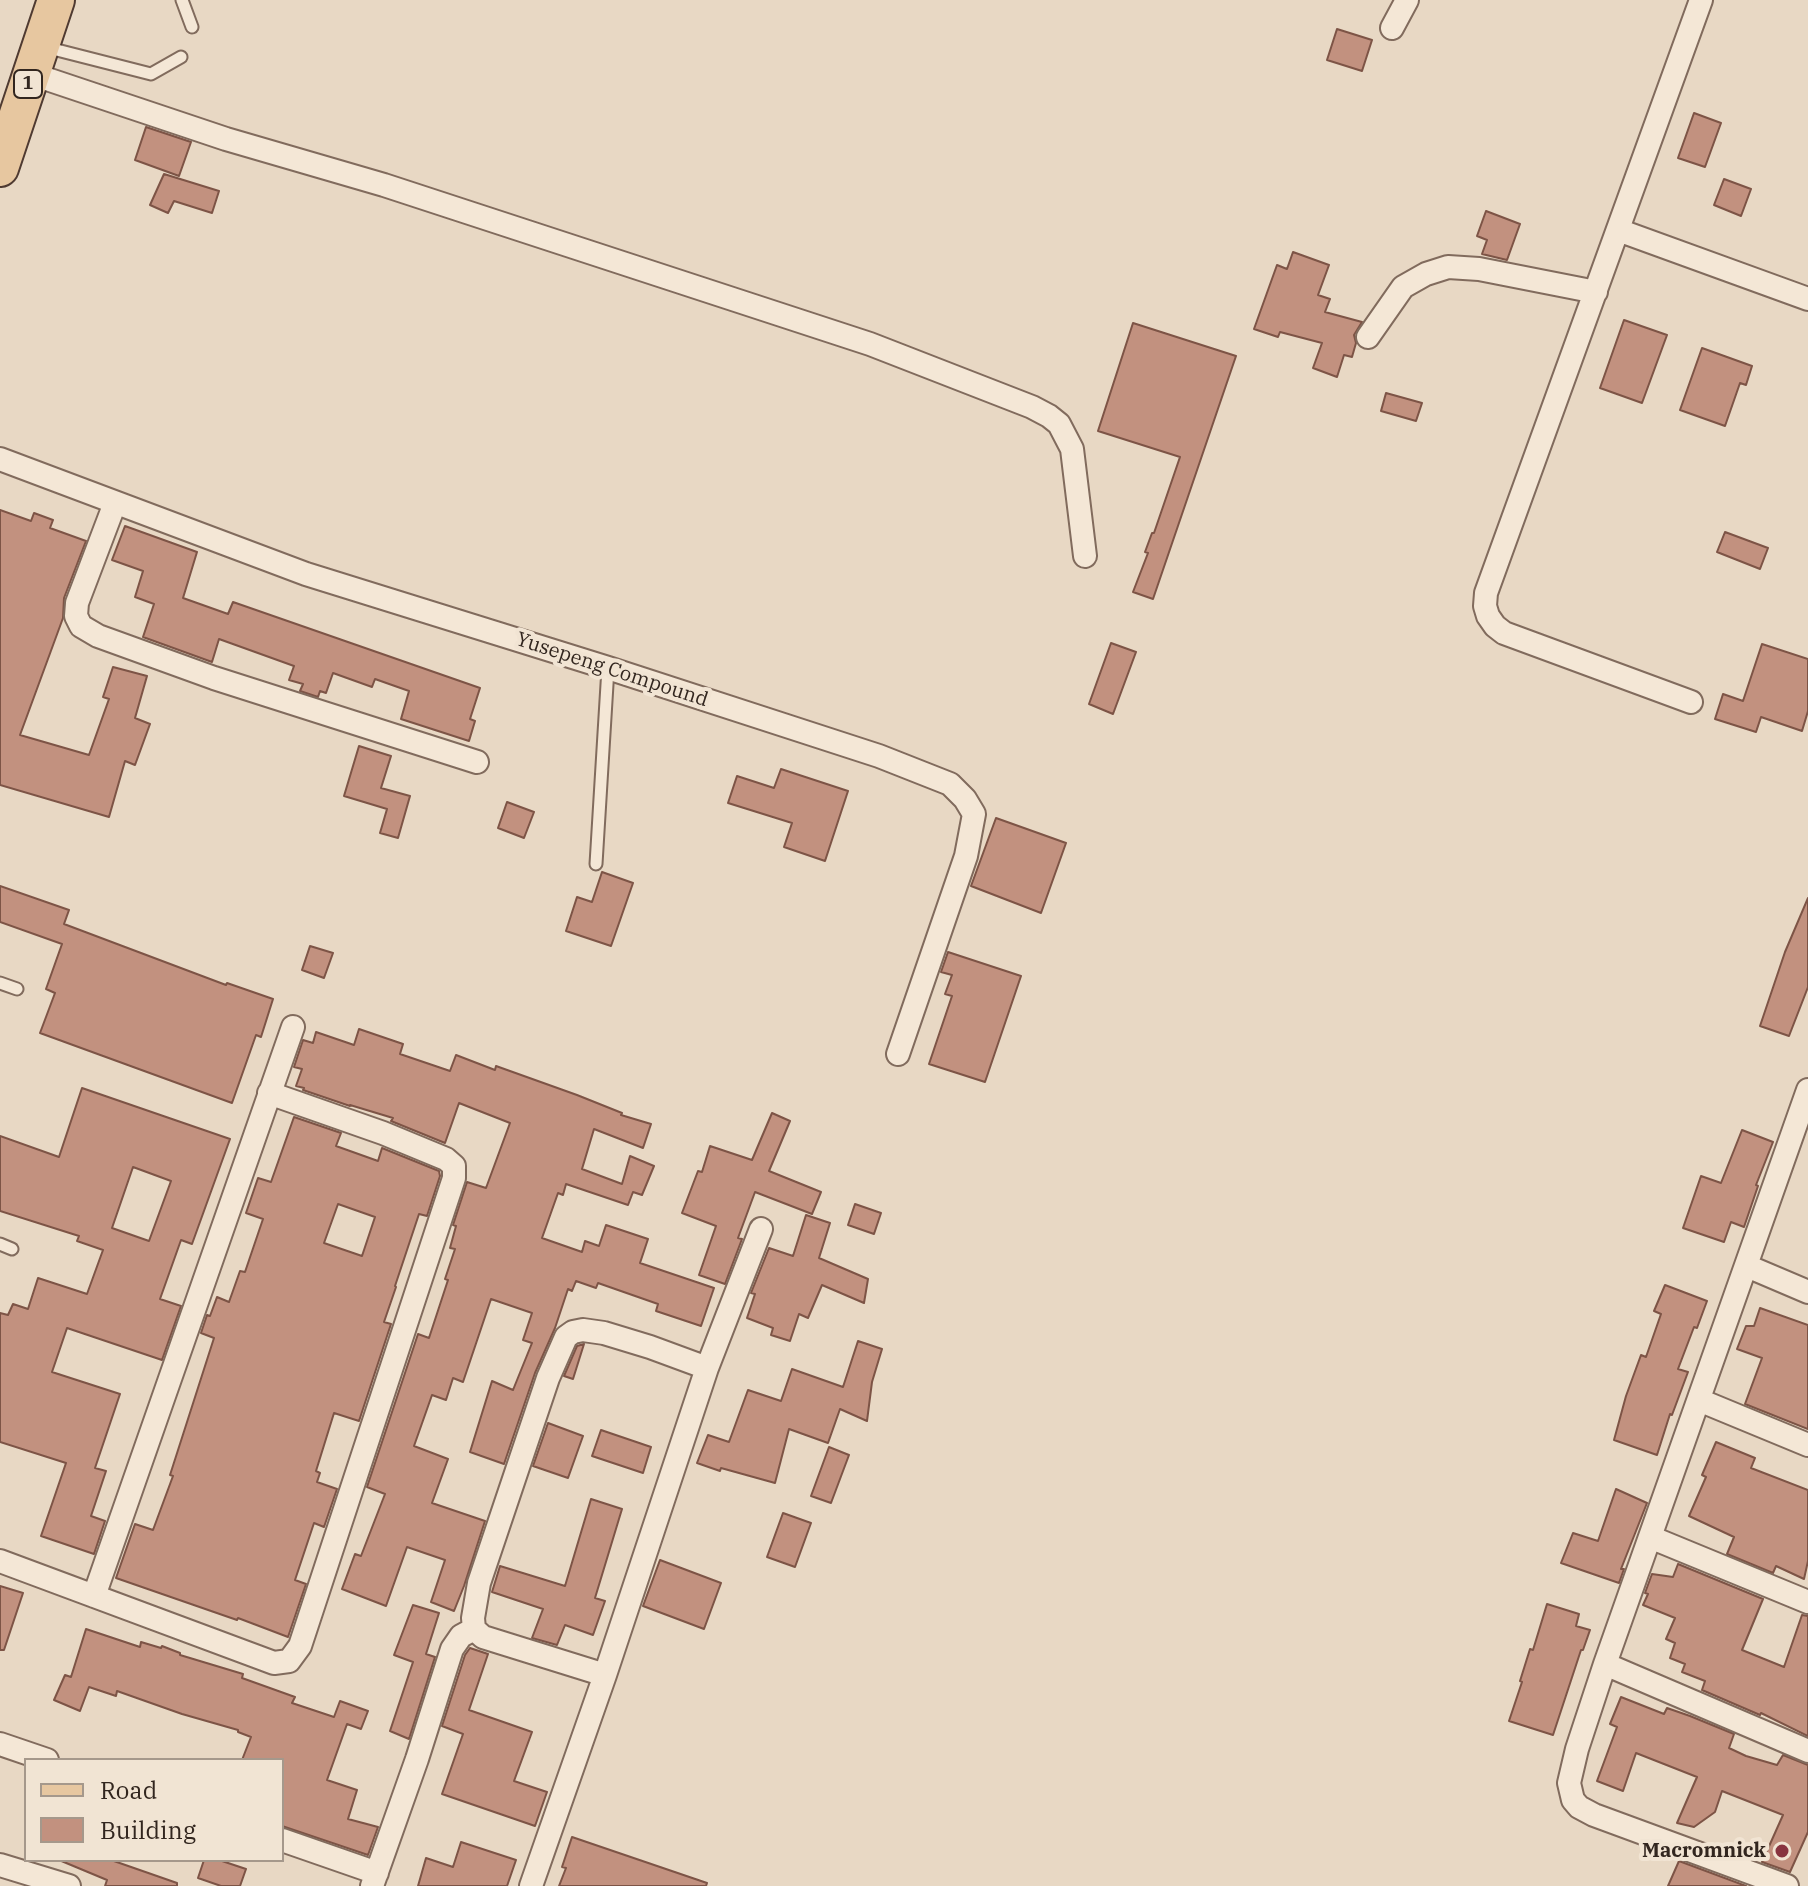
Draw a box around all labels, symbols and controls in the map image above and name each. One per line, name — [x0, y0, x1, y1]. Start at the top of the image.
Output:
road number: 1 — [14, 70, 42, 98]
street label: Yusepeng Compound — [513, 628, 711, 712]
legend — [24, 1758, 284, 1862]
text: Road — [100, 1774, 157, 1806]
text: Building — [100, 1814, 196, 1846]
place label: Macromnick — [1642, 1839, 1766, 1863]
marker: Macromnick — [1773, 1842, 1791, 1860]

